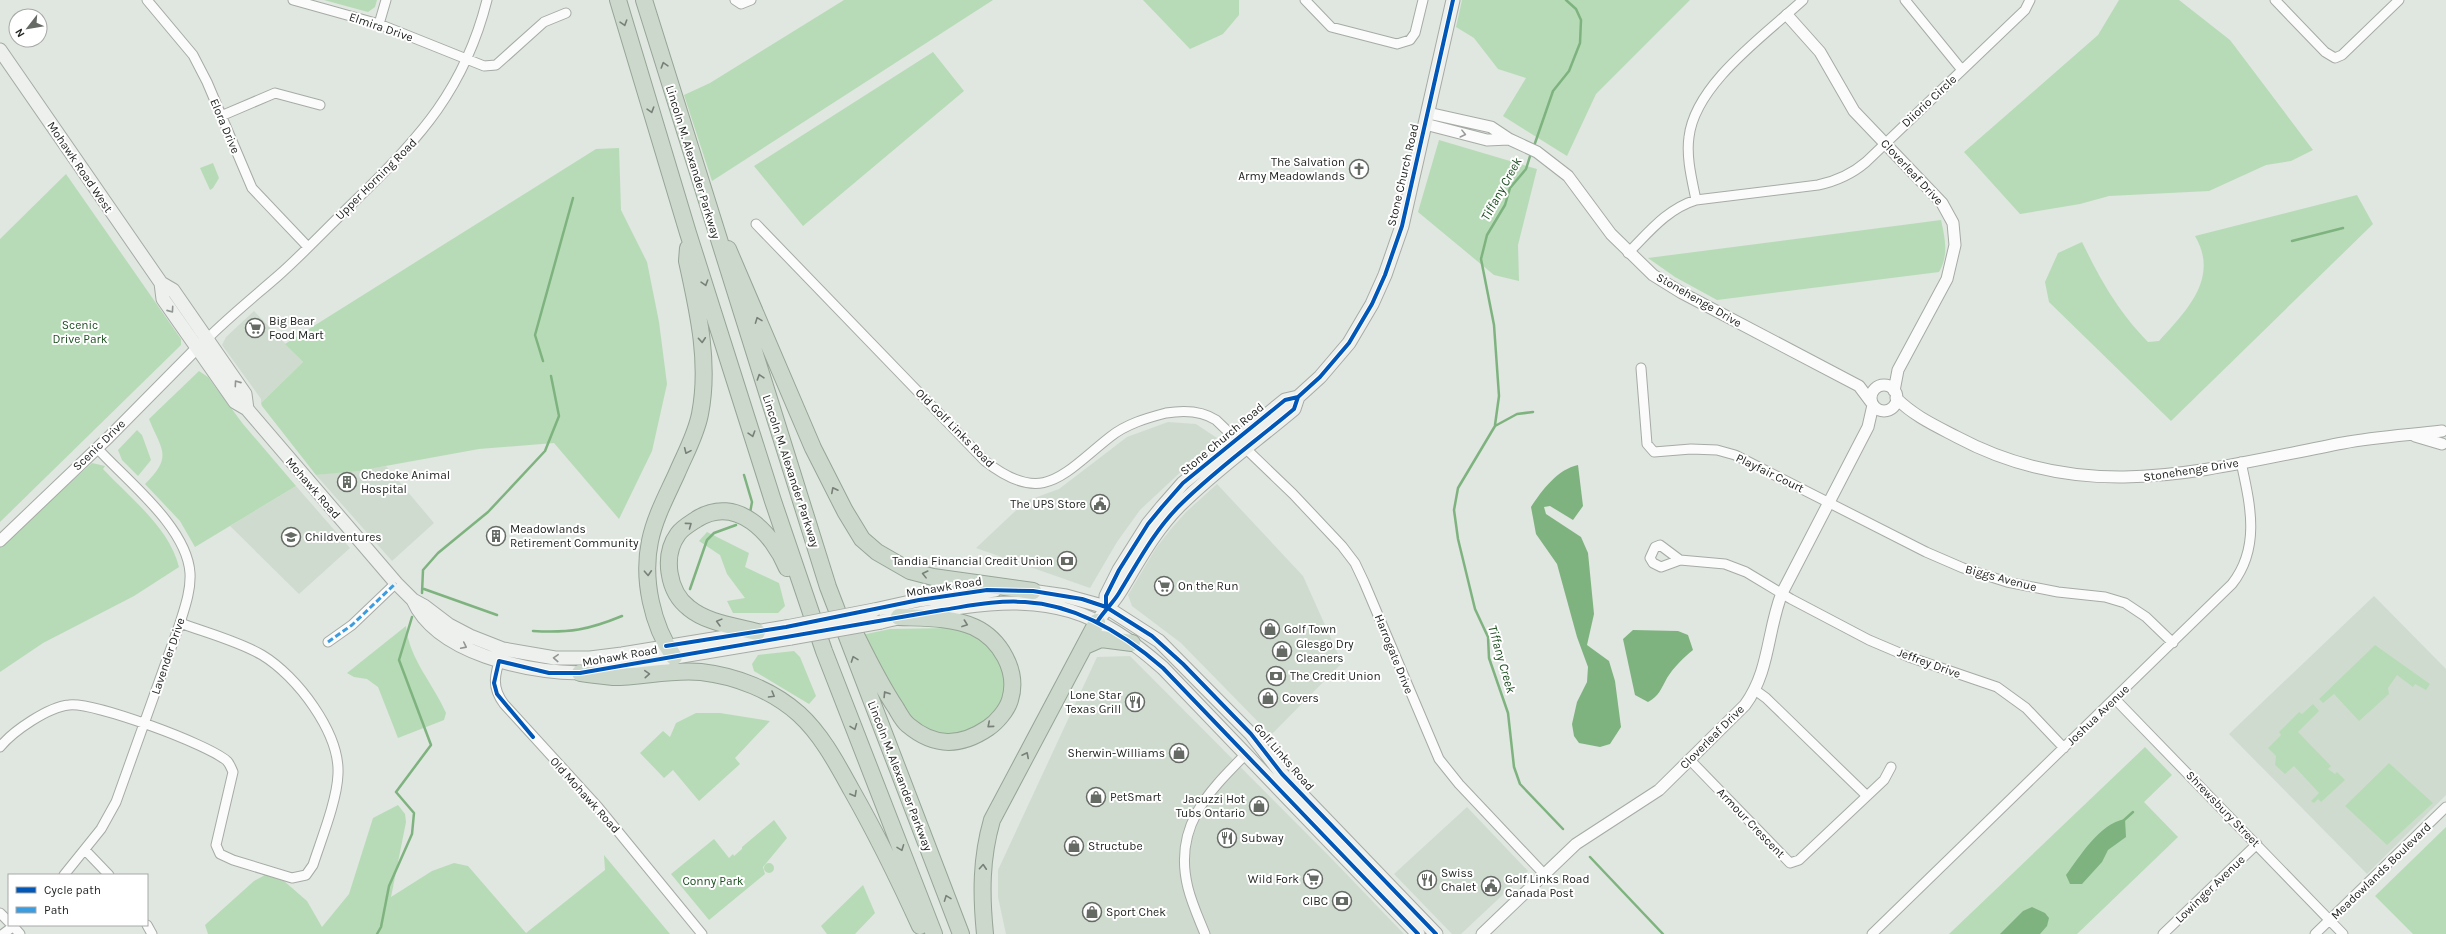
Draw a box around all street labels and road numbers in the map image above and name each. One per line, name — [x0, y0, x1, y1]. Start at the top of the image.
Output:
street label: Elmira Drive — [347, 10, 415, 44]
street label: Diiorio Circle — [1899, 72, 1959, 130]
street label: Lincoln M. Alexander Parkway — [663, 84, 723, 241]
street label: Elora Drive — [207, 96, 243, 156]
street label: Mohawk Road West — [44, 119, 116, 216]
street label: Stone Church Road — [1384, 122, 1422, 228]
street label: Upper Horning Road — [332, 135, 420, 223]
street label: Cloverleaf Drive — [1878, 136, 1946, 208]
street label: Stonehenge Drive — [1654, 270, 1744, 330]
street label: Old Golf Links Road — [913, 386, 997, 470]
street label: Lincoln M. Alexander Parkway — [760, 393, 822, 550]
street label: Stone Church Road — [1177, 400, 1267, 478]
street label: Scenic Drive — [70, 417, 128, 473]
street label: Playfair Court — [1734, 451, 1807, 496]
street label: Mohawk Road — [283, 455, 343, 521]
street label: Stonehenge Drive — [2142, 456, 2240, 484]
street label: Biggs Avenue — [1964, 562, 2038, 594]
street label: Mohawk Road — [905, 574, 983, 600]
street label: Harrogate Drive — [1372, 612, 1416, 696]
street label: Lavender Drive — [148, 616, 188, 696]
street label: Mohawk Road — [581, 642, 659, 670]
street label: Jeffrey Drive — [1896, 645, 1962, 681]
street label: Joshua Avenue — [2064, 682, 2132, 748]
street label: Lincoln M. Alexander Parkway — [865, 699, 935, 854]
street label: Cloverleaf Drive — [1677, 702, 1747, 772]
street label: Golf Links Road — [1251, 720, 1317, 794]
street label: Old Mohawk Road — [547, 754, 623, 836]
street label: Shrewsbury Street — [2183, 768, 2263, 850]
street label: Armour Crescent — [1714, 785, 1788, 861]
street label: Meadowlands Boulevard — [2328, 820, 2434, 922]
street label: Lowinger Avenue — [2172, 852, 2248, 926]

